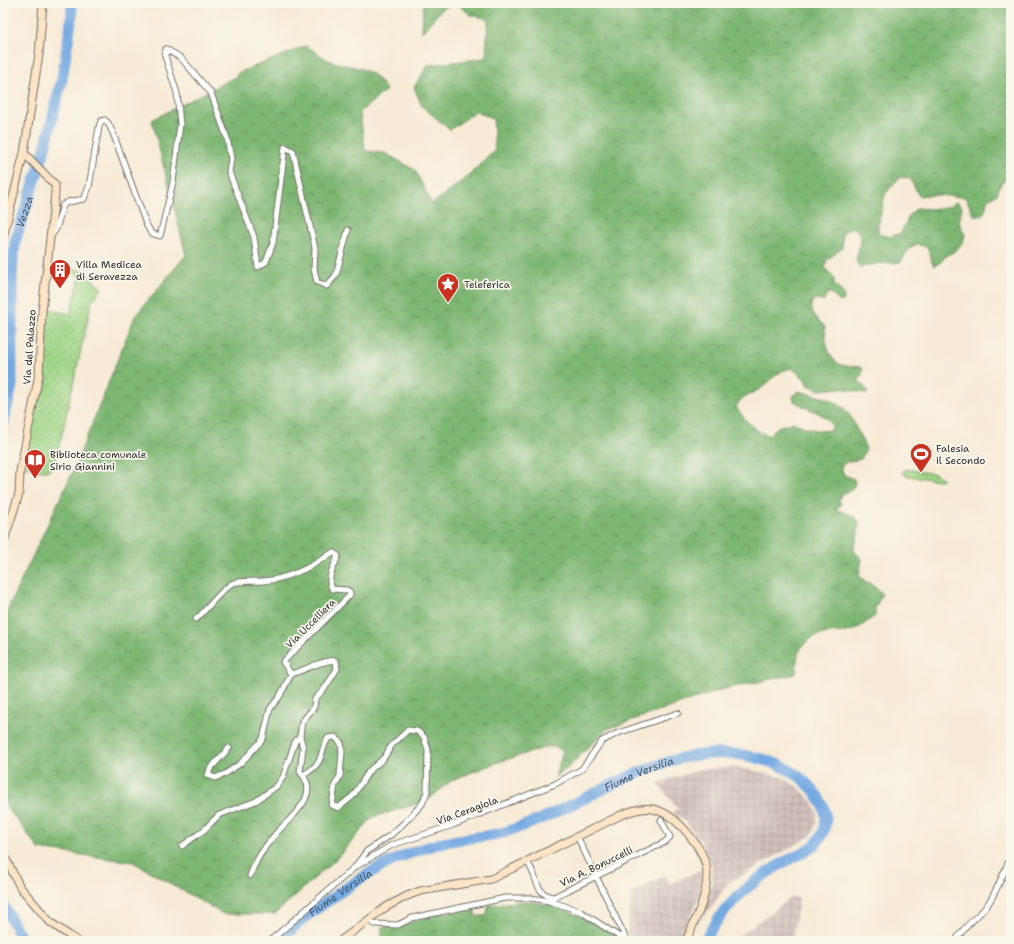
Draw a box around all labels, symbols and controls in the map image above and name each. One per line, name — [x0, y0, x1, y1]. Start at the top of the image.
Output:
water label: Vezza — [13, 194, 37, 230]
building icon: Villa Medicea di Seravezza — [47, 257, 73, 290]
place label: Villa Medicea di Seravezza — [76, 258, 143, 283]
place icon: Teleferica — [435, 271, 461, 304]
place label: Teleferica — [464, 278, 511, 291]
street label: Via del Palazzo — [20, 309, 39, 385]
sports icon: Falesia il Secondo — [908, 441, 934, 474]
place label: Falesia il Secondo — [936, 442, 985, 467]
library icon: Biblioteca comunale Sirio Giannini — [22, 447, 48, 480]
place label: Biblioteca comunale Sirio Giannini — [50, 448, 147, 473]
street label: Via Uccelliera — [283, 595, 339, 651]
water label: Fiume Versilia — [602, 754, 676, 795]
street label: Via Ceragiola — [435, 793, 500, 828]
street label: Via A. Bonuccelli — [558, 843, 635, 890]
water label: Fiume Versilia — [306, 866, 376, 920]

